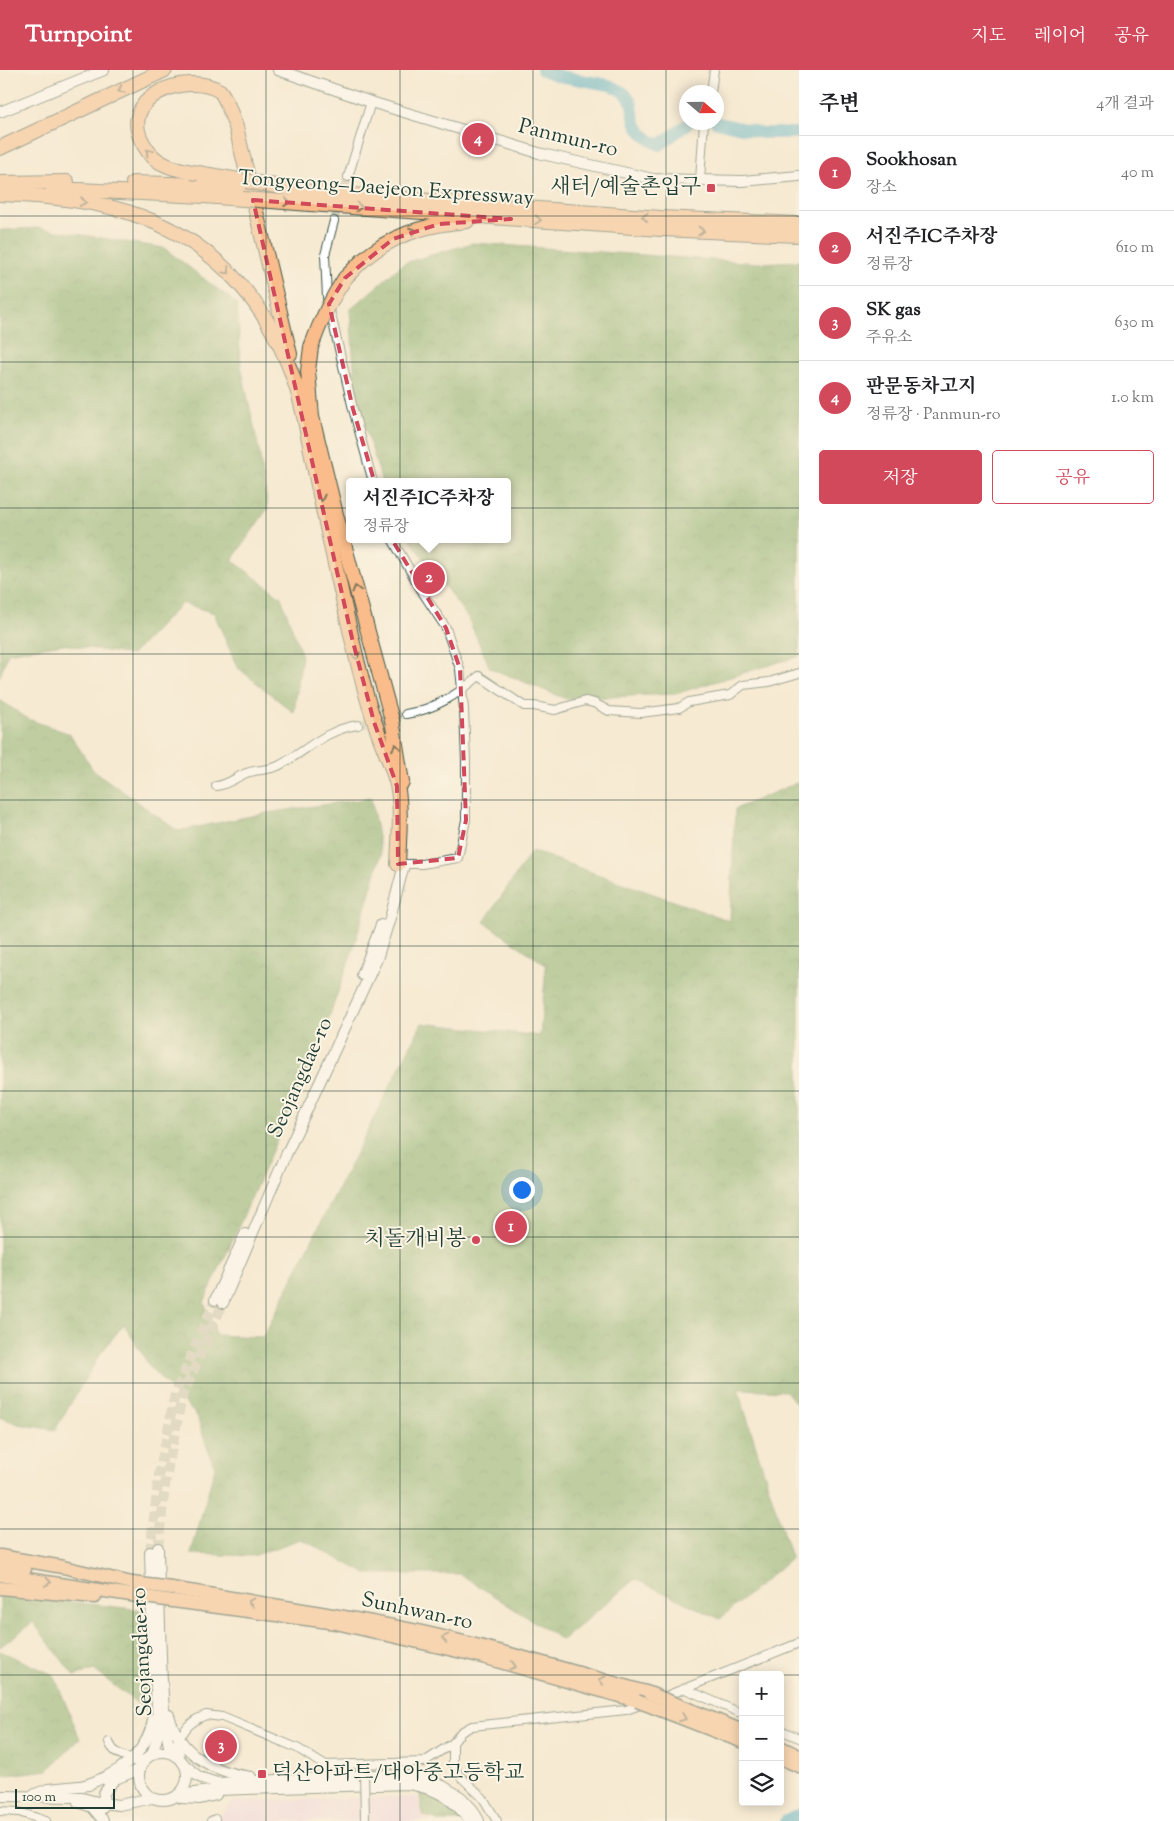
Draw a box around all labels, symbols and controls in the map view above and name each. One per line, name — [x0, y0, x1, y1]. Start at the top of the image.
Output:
text: Turnpoint — [25, 18, 132, 52]
text: 지도 — [971, 24, 1006, 50]
text: 레이어 — [1034, 24, 1086, 50]
text: 공유 — [1114, 24, 1149, 50]
one-way arrow — [117, 84, 126, 94]
north arrow — [679, 85, 724, 130]
text: 주변 — [819, 90, 860, 120]
text: 4개 결과 — [1096, 93, 1154, 116]
street label: Panmun-ro — [515, 112, 621, 166]
pin: 4 — [462, 120, 494, 158]
text: Sookhosan — [866, 147, 957, 174]
one-way arrow — [147, 149, 155, 158]
text: 1 — [832, 162, 838, 185]
text: 40 m — [1121, 162, 1154, 185]
street label: Tongyeong–Daejeon Expressway — [237, 164, 535, 214]
place label: 새터/예술촌입구 — [550, 173, 701, 203]
text: 장소 — [866, 177, 897, 200]
marker: 새터/예술촌입구 — [705, 182, 717, 194]
one-way arrow — [79, 196, 88, 206]
one-way arrow — [284, 196, 292, 207]
one-way arrow — [355, 201, 363, 212]
one-way arrow — [641, 212, 649, 223]
one-way arrow — [535, 215, 543, 226]
text: 서진주IC주차장 — [866, 224, 998, 251]
one-way arrow — [697, 226, 705, 236]
one-way arrow — [408, 227, 417, 237]
text: 2 — [831, 237, 839, 260]
text: 610 m — [1116, 237, 1154, 260]
text: 정류장 — [866, 254, 912, 277]
one-way arrow — [222, 265, 231, 274]
text: SK gas — [866, 297, 921, 324]
text: 3 — [832, 312, 838, 335]
text: 630 m — [1115, 312, 1154, 335]
text: 주유소 — [866, 327, 912, 350]
text: 판문동차고지 — [866, 374, 976, 401]
text: 4 — [831, 387, 839, 410]
text: 1.0 km — [1111, 387, 1154, 410]
text: 정류장 · Panmun-ro — [866, 404, 1001, 427]
button: 저장 — [819, 450, 982, 504]
button: 공유 — [992, 450, 1154, 504]
popup — [346, 478, 511, 543]
text: 서진주IC주차장 — [363, 486, 494, 513]
one-way arrow — [315, 493, 325, 502]
text: 정류장 — [363, 516, 409, 539]
pin: 2 — [413, 559, 445, 597]
one-way arrow — [351, 585, 362, 594]
one-way arrow — [351, 652, 361, 660]
one-way arrow — [392, 742, 402, 751]
street label: Seojangdae-ro — [261, 1013, 341, 1143]
your location — [509, 1177, 535, 1203]
pin: 1 — [495, 1208, 527, 1246]
place label: 치돌개비봉 — [365, 1225, 466, 1255]
marker: 치돌개비봉 — [470, 1234, 482, 1246]
one-way arrow — [44, 1577, 53, 1587]
street label: Sunhwan-ro — [359, 1586, 475, 1638]
street label: Seojangdae-ro — [125, 1587, 161, 1717]
one-way arrow — [247, 1597, 256, 1607]
one-way arrow — [441, 1633, 450, 1644]
one-way arrow — [508, 1660, 516, 1670]
map controls — [739, 1671, 784, 1806]
button: + — [739, 1671, 784, 1716]
one-way arrow — [599, 1676, 607, 1686]
one-way arrow — [678, 1712, 686, 1722]
button: − — [739, 1716, 784, 1761]
pin: 3 — [205, 1727, 237, 1765]
place label: 덕산아파트/대아중고등학교 — [272, 1759, 524, 1789]
button: layers — [739, 1761, 784, 1806]
marker: 덕산아파트/대아중고등학교 — [256, 1768, 268, 1780]
scale bar — [15, 1786, 115, 1809]
text: 100 m — [22, 1788, 56, 1808]

